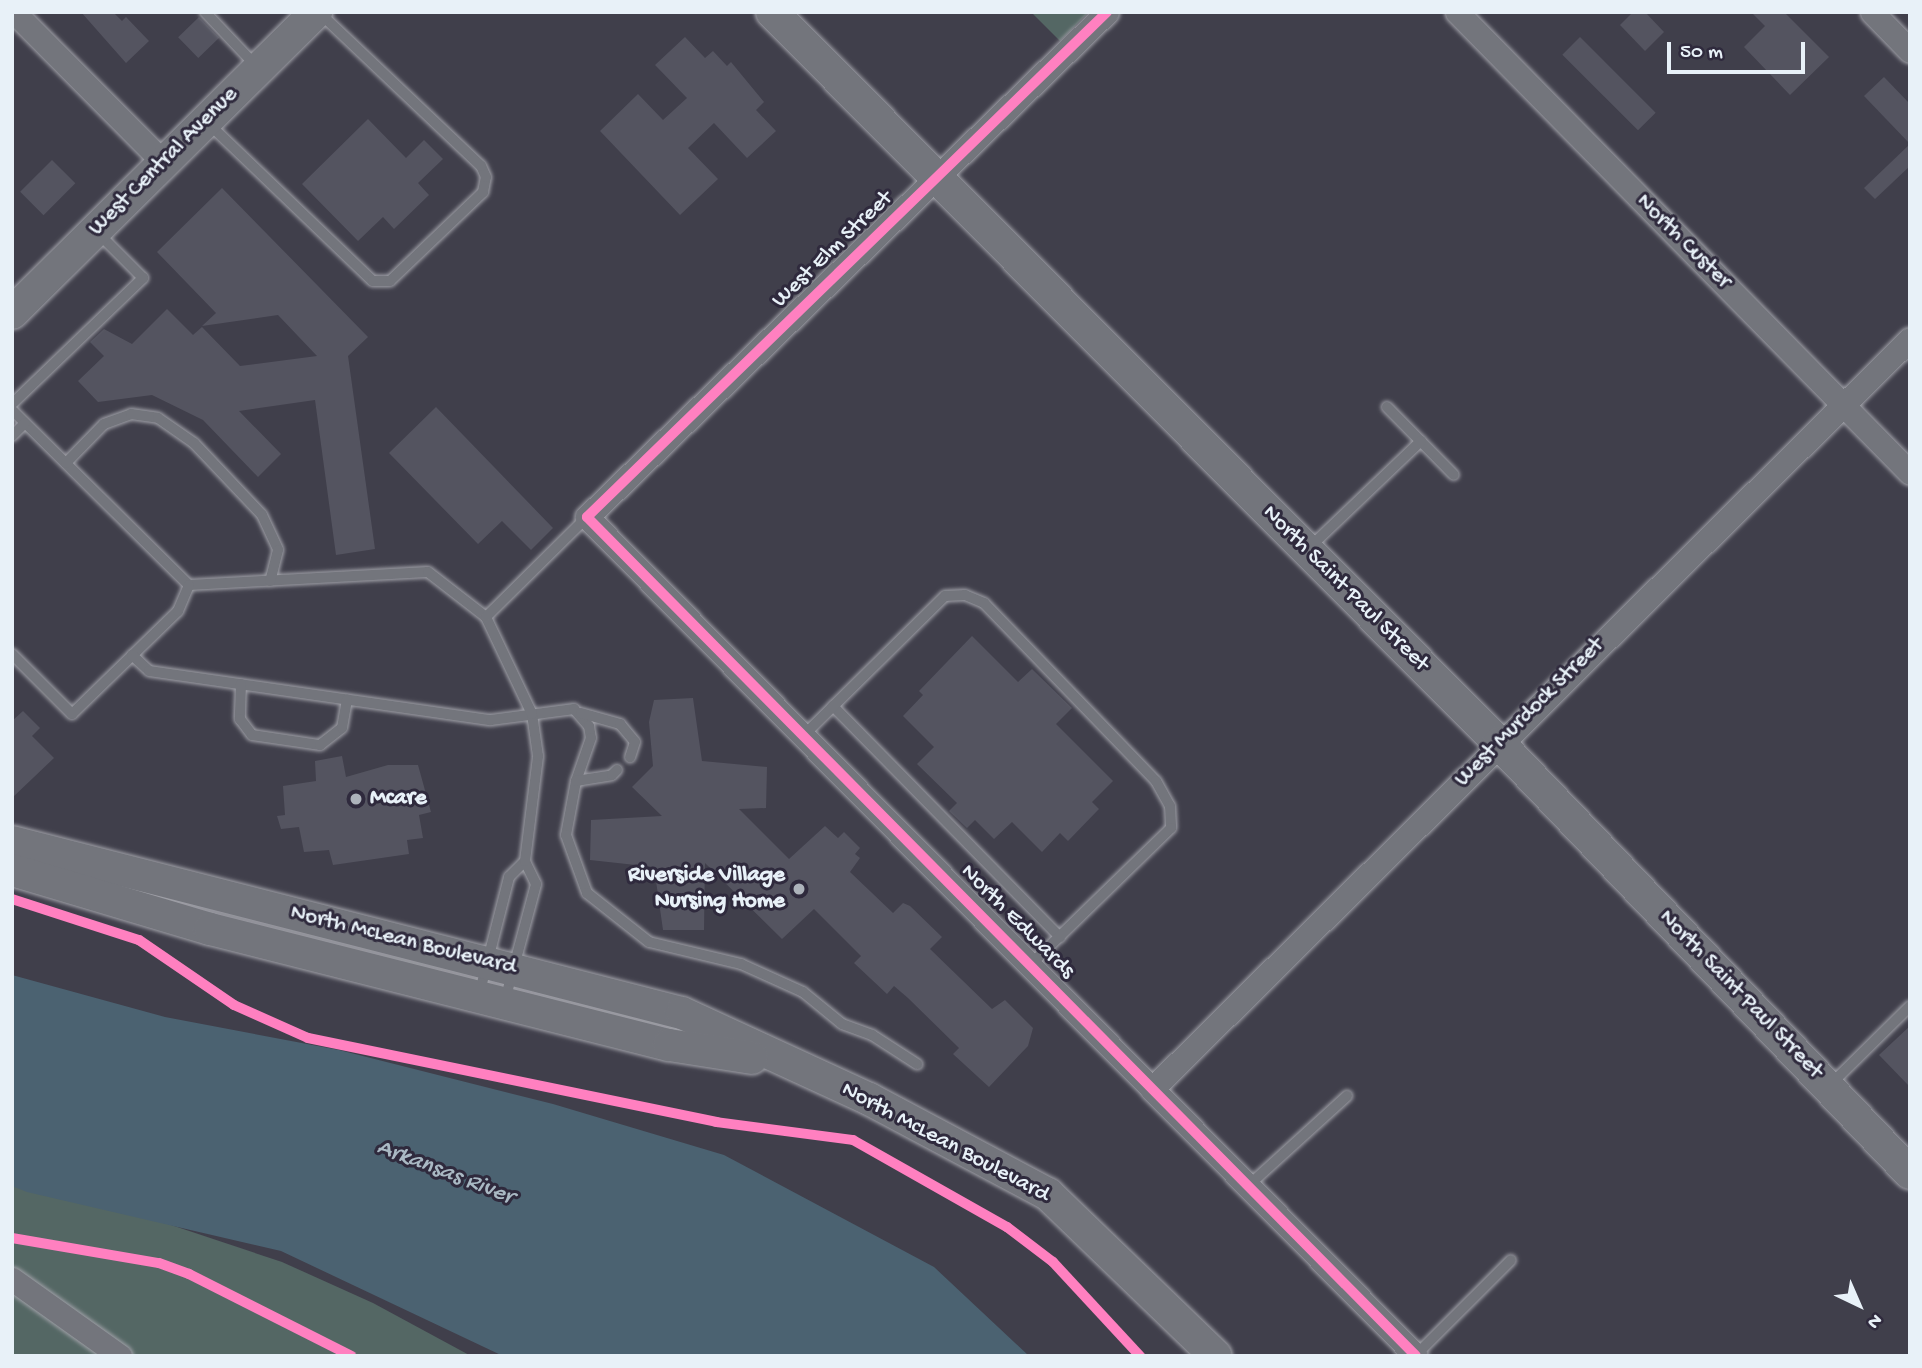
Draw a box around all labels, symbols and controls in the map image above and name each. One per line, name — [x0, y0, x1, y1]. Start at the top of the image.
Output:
scale bar — [1670, 28, 1808, 72]
text: 50 m — [1680, 41, 1723, 66]
street label: West Central Avenue — [84, 82, 244, 242]
street label: West Elm Street — [767, 185, 899, 315]
street label: North Custer — [1630, 189, 1736, 295]
street label: North Saint Paul Street — [1256, 500, 1434, 678]
street label: West Murdock Street — [1450, 633, 1610, 793]
place label: Mcare — [370, 785, 427, 813]
marker: Mcare — [348, 791, 364, 807]
street label: North Edwards — [954, 859, 1080, 985]
place label: Riverside Village Nursing Home — [628, 862, 785, 916]
marker: Riverside Village Nursing Home — [791, 881, 807, 897]
street label: North McLean Boulevard — [287, 900, 519, 982]
street label: North Saint Paul Street — [1652, 905, 1828, 1085]
street label: North McLean Boulevard — [836, 1076, 1054, 1210]
water label: Arkansas River — [373, 1134, 517, 1212]
north arrow — [1824, 1270, 1894, 1340]
text: N — [1861, 1308, 1886, 1333]

